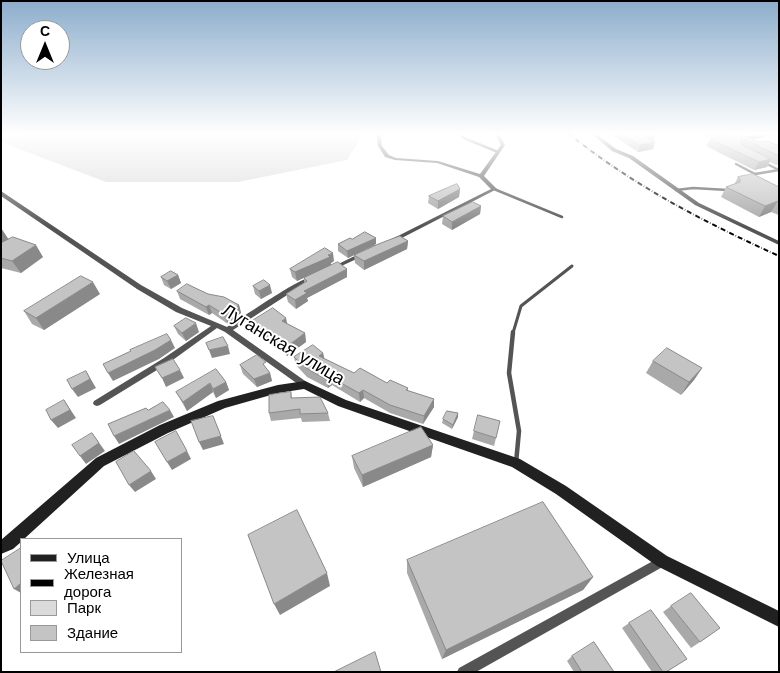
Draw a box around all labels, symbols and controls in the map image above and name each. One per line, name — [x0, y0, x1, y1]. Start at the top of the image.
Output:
north arrow — [20, 20, 70, 70]
text: С — [40, 23, 50, 39]
street label: Луганская улица — [218, 300, 348, 390]
legend — [20, 538, 182, 653]
text: Улица — [67, 549, 110, 567]
text: Железная дорога — [64, 565, 134, 601]
text: Парк — [67, 599, 101, 617]
text: Здание — [67, 624, 118, 642]

